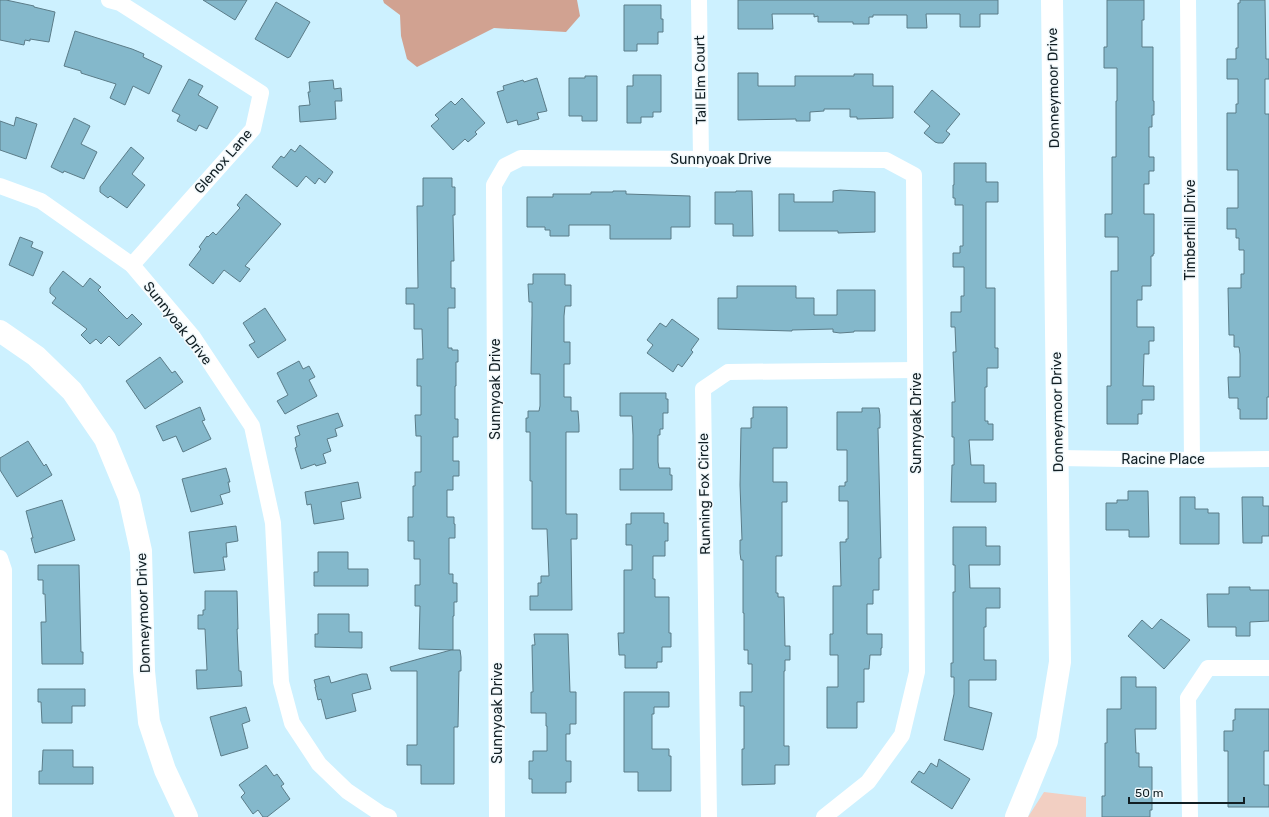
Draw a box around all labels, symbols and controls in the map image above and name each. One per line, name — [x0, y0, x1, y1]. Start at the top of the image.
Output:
street label: Donneymoor Drive — [1044, 27, 1063, 148]
street label: Tall Elm Court — [691, 35, 710, 125]
street label: Glenox Lane — [191, 125, 256, 197]
street label: Sunnyoak Drive — [670, 151, 772, 168]
street label: Timberhill Drive — [1182, 179, 1199, 281]
street label: Sunnyoak Drive — [140, 278, 216, 369]
street label: Sunnyoak Drive — [487, 338, 504, 440]
street label: Donneymoor Drive — [1048, 351, 1067, 472]
street label: Sunnyoak Drive — [908, 372, 925, 474]
street label: Running Fox Circle — [695, 433, 714, 555]
street label: Racine Place — [1121, 451, 1205, 468]
street label: Donneymoor Drive — [133, 552, 154, 674]
street label: Sunnyoak Drive — [489, 662, 506, 764]
scale bar — [1129, 779, 1244, 805]
text: 50 m — [1135, 786, 1163, 800]

